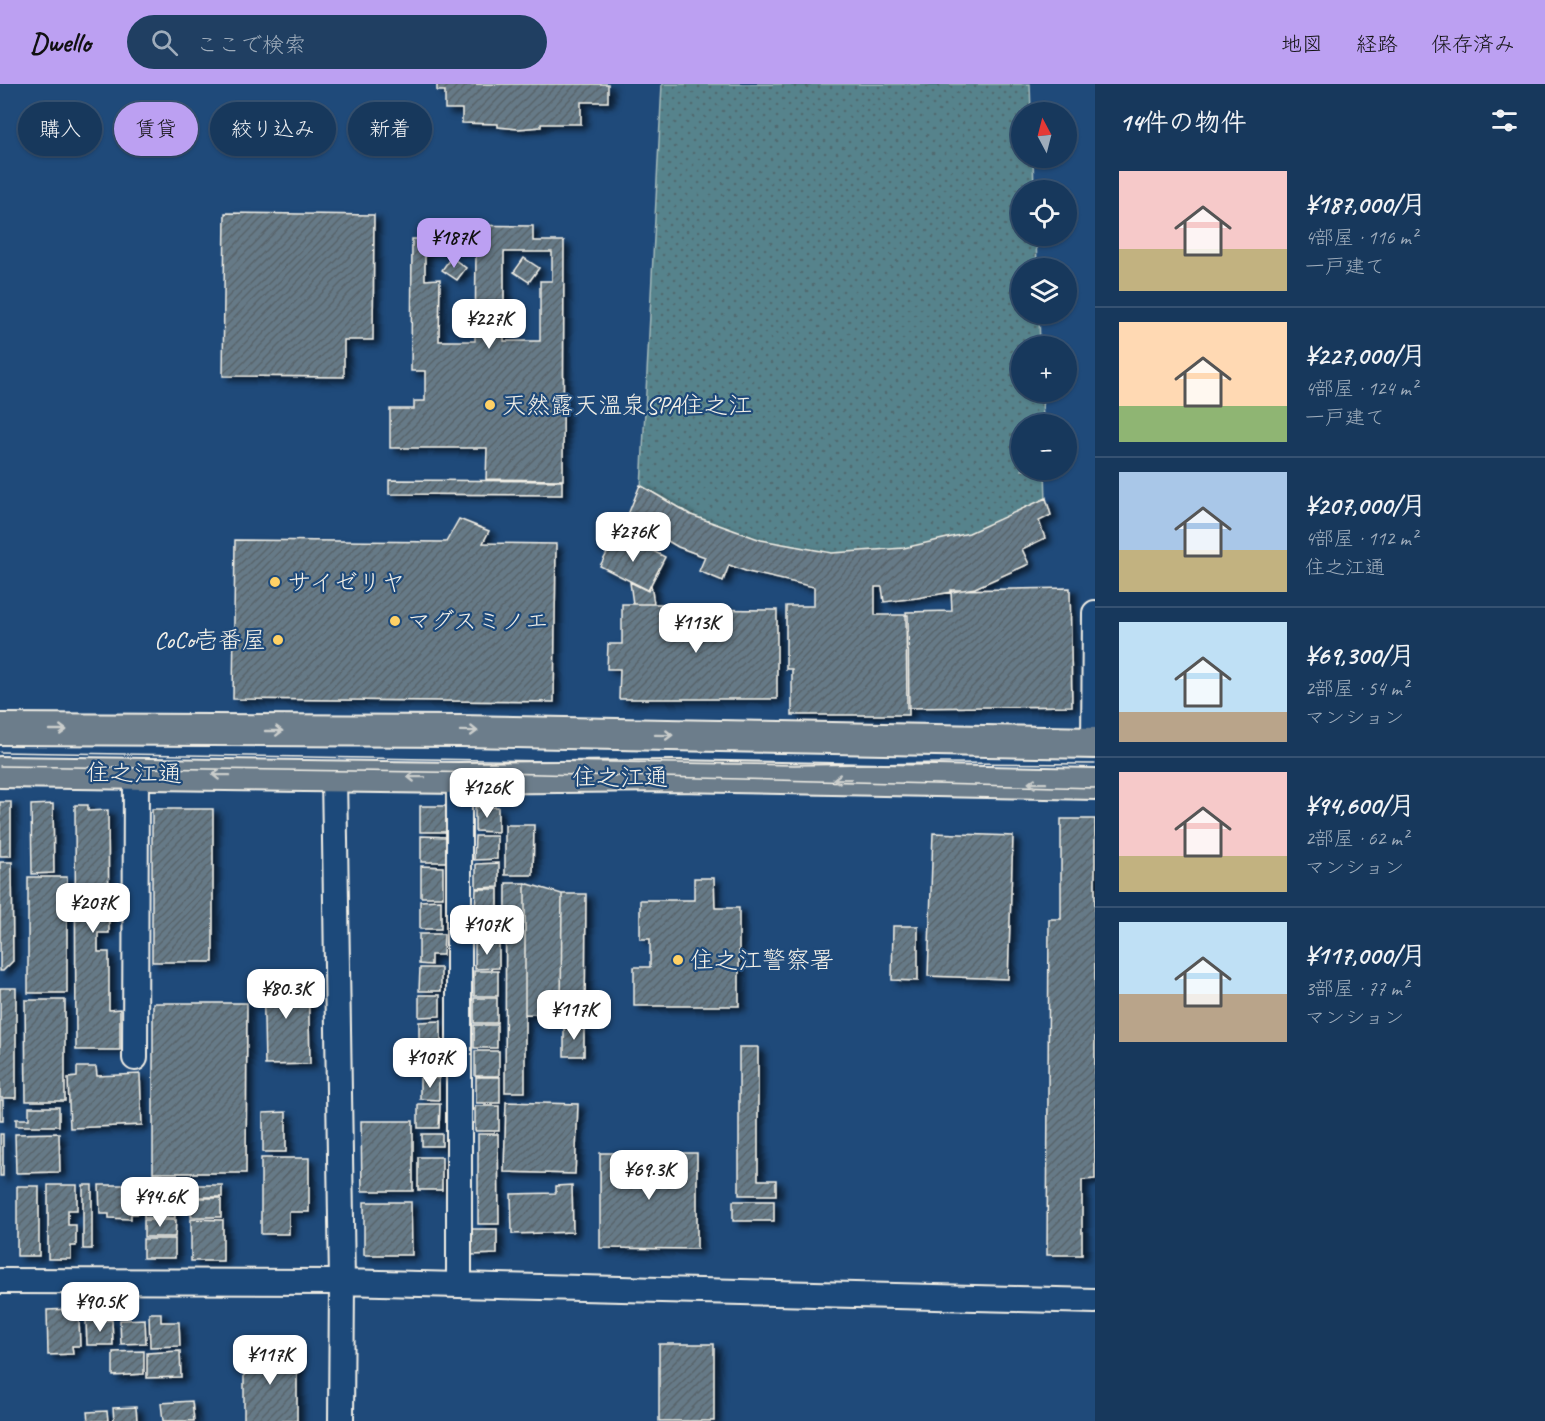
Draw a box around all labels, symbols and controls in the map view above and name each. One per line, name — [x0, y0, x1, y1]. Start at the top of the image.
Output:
search box — [127, 15, 547, 69]
text: Dwello — [30, 25, 91, 60]
icon: search — [148, 26, 181, 59]
text: ここで検索 — [196, 31, 306, 59]
text: 地図 — [1281, 31, 1323, 57]
text: 経路 — [1356, 31, 1398, 57]
text: 保存済み — [1431, 31, 1515, 57]
chip: 購入 — [18, 102, 102, 156]
chip: 賃貸 — [114, 102, 198, 156]
chip: 絞り込み — [210, 102, 336, 156]
chip: 新着 — [348, 102, 432, 156]
north arrow — [1011, 102, 1077, 168]
map controls — [1011, 102, 1077, 480]
icon: filters — [1488, 104, 1521, 137]
text: 14件の物件 — [1119, 106, 1246, 139]
button: locate — [1011, 180, 1077, 246]
text: ¥187,000/月 — [1305, 188, 1427, 221]
icon: home — [1167, 195, 1239, 267]
pin: ¥187K — [412, 218, 496, 269]
text: ¥187K — [431, 225, 477, 250]
text: 4部屋 · 116 m² — [1305, 225, 1417, 250]
text: 一戸建て — [1305, 254, 1385, 279]
button: layers — [1011, 258, 1077, 324]
pin: ¥227K — [447, 299, 531, 350]
text: ¥227K — [466, 306, 512, 331]
button: + — [1011, 336, 1077, 402]
text: ¥227,000/月 — [1305, 339, 1427, 372]
icon: home — [1167, 346, 1239, 418]
text: 4部屋 · 124 m² — [1305, 376, 1417, 401]
place label: 天然露天溫泉SPA住之江 — [502, 390, 752, 420]
marker: 天然露天溫泉SPA住之江 — [483, 398, 497, 412]
text: 一戸建て — [1305, 405, 1385, 430]
button: − — [1011, 414, 1077, 480]
text: ¥207,000/月 — [1305, 489, 1427, 522]
icon: home — [1167, 496, 1239, 568]
pin: ¥276K — [591, 512, 675, 563]
text: ¥276K — [610, 519, 656, 544]
text: 4部屋 · 112 m² — [1305, 526, 1417, 551]
text: 住之江通 — [1305, 555, 1385, 580]
place label: サイゼリヤ — [287, 567, 406, 597]
marker: サイゼリヤ — [268, 575, 282, 589]
pin: ¥113K — [654, 603, 738, 654]
place label: マグスミノエ — [407, 606, 549, 636]
text: ¥113K — [673, 610, 719, 635]
marker: マグスミノエ — [388, 614, 402, 628]
place label: CoCo壱番屋 — [154, 625, 266, 655]
marker: CoCo壱番屋 — [271, 633, 285, 647]
text: ¥69,300/月 — [1305, 639, 1415, 672]
icon: home — [1167, 646, 1239, 718]
text: 2部屋 · 54 m² — [1305, 676, 1408, 701]
text: マンション — [1305, 705, 1404, 730]
one-way arrow — [48, 724, 68, 736]
one-way arrow — [264, 725, 284, 737]
one-way arrow — [459, 726, 479, 737]
one-way arrow — [654, 729, 674, 741]
street label: 住之江通 — [86, 757, 182, 789]
street label: 住之江通 — [572, 762, 668, 792]
pin: ¥126K — [445, 768, 529, 819]
one-way arrow — [211, 769, 231, 780]
one-way arrow — [406, 771, 426, 783]
one-way arrow — [832, 774, 852, 785]
text: ¥126K — [464, 775, 510, 800]
one-way arrow — [1027, 777, 1047, 789]
text: ¥94,600/月 — [1305, 789, 1415, 822]
icon: home — [1167, 796, 1239, 868]
text: 2部屋 · 62 m² — [1305, 826, 1408, 851]
text: マンション — [1305, 855, 1404, 880]
pin: ¥207K — [51, 883, 135, 934]
text: ¥207K — [70, 890, 116, 915]
pin: ¥107K — [445, 905, 529, 956]
text: ¥107K — [464, 912, 510, 937]
text: ¥117,000/月 — [1305, 939, 1427, 972]
place label: 住之江警察署 — [690, 945, 834, 975]
icon: home — [1167, 946, 1239, 1018]
marker: 住之江警察署 — [671, 953, 685, 967]
pin: ¥80.3K — [237, 969, 335, 1020]
text: ¥80.3K — [261, 976, 311, 1001]
text: 3部屋 · 77 m² — [1305, 976, 1408, 1001]
pin: ¥117K — [532, 990, 616, 1041]
text: ¥117K — [551, 997, 597, 1022]
text: マンション — [1305, 1005, 1404, 1030]
pin: ¥107K — [388, 1038, 472, 1089]
text: ¥107K — [407, 1045, 453, 1070]
pin: ¥69.3K — [600, 1150, 698, 1201]
text: ¥69.3K — [624, 1157, 674, 1182]
pin: ¥94.6K — [111, 1177, 209, 1228]
text: ¥94.6K — [135, 1184, 185, 1209]
pin: ¥90.5K — [51, 1282, 149, 1333]
text: ¥90.5K — [75, 1289, 125, 1314]
pin: ¥117K — [228, 1335, 312, 1386]
text: ¥117K — [247, 1342, 293, 1367]

